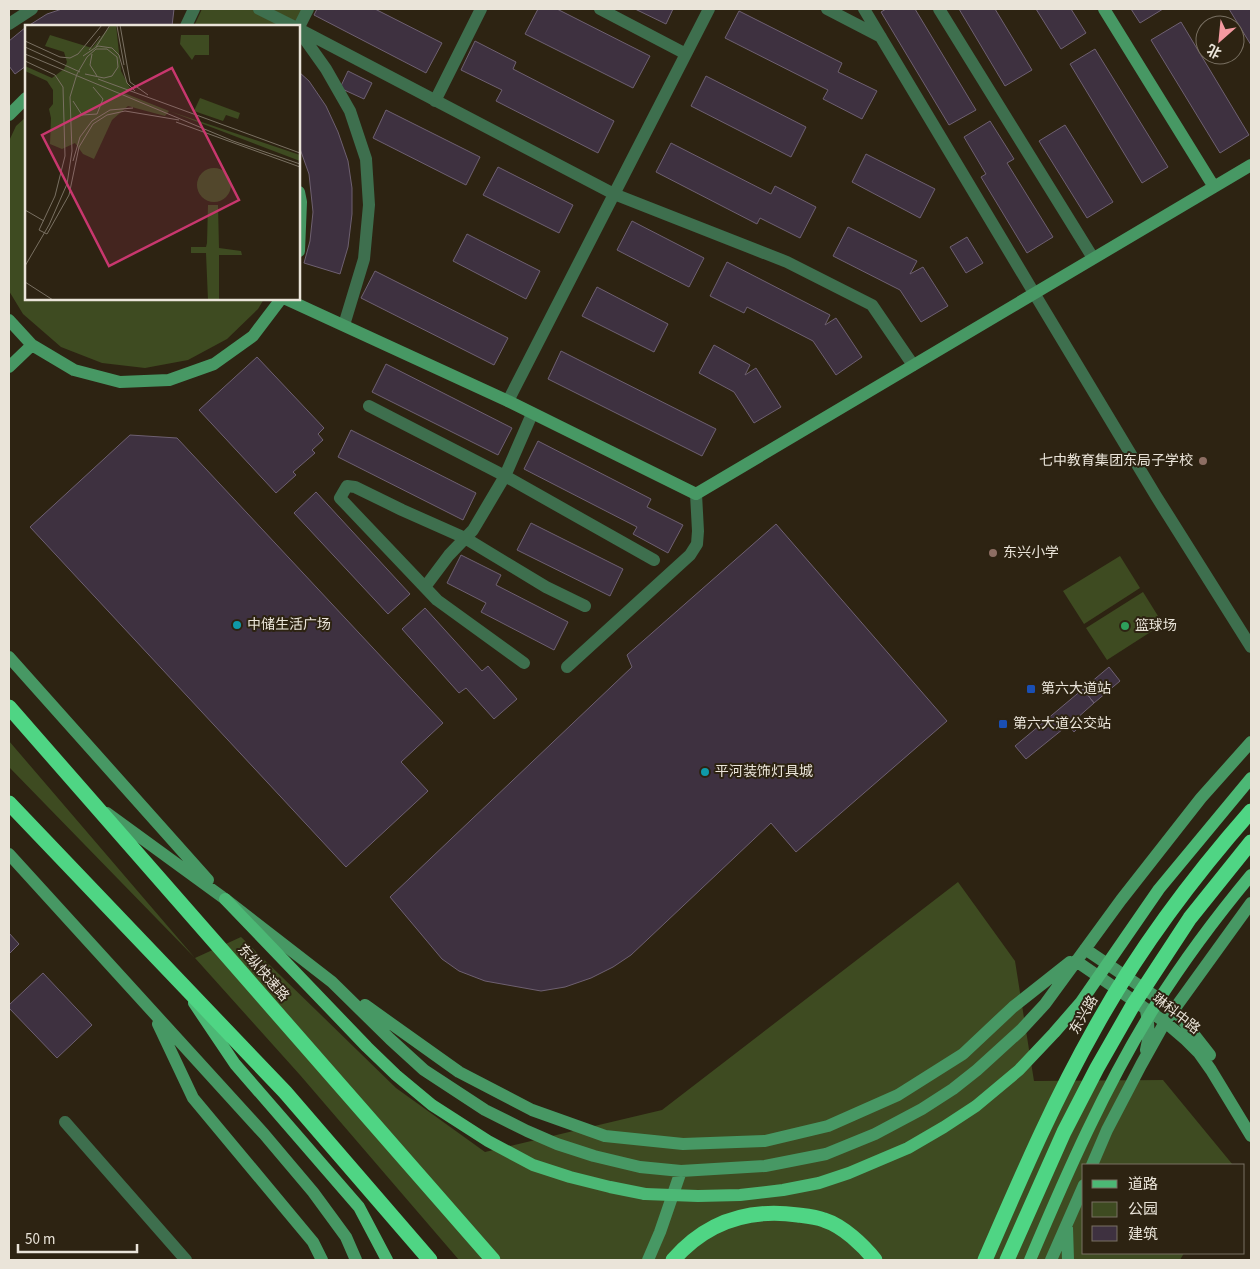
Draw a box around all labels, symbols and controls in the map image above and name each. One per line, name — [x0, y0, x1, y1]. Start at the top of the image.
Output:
north arrow — [1195, 15, 1245, 65]
inset map — [25, 25, 300, 300]
text: 北 — [1204, 39, 1225, 63]
place label: 七中教育集团东局子学校 — [1039, 451, 1193, 471]
marker: 七中教育集团东局子学校 — [1197, 455, 1209, 467]
place label: 东兴小学 — [1003, 543, 1059, 563]
marker: 东兴小学 — [987, 547, 999, 559]
place label: 中储生活广场 — [247, 615, 331, 635]
place label: 篮球场 — [1135, 616, 1177, 636]
marker: 中储生活广场 — [231, 619, 243, 631]
marker: 篮球场 — [1119, 620, 1131, 632]
place label: 第六大道站 — [1041, 679, 1111, 699]
marker: 第六大道站 — [1025, 683, 1037, 695]
place label: 第六大道公交站 — [1013, 714, 1111, 734]
marker: 第六大道公交站 — [997, 718, 1009, 730]
place label: 平河装饰灯具城 — [715, 762, 813, 782]
marker: 平河装饰灯具城 — [699, 766, 711, 778]
street label: 东纵快速路 — [232, 940, 294, 1006]
street label: 琳科中路 — [1148, 989, 1204, 1039]
street label: 东兴路 — [1065, 992, 1103, 1038]
legend — [1082, 1164, 1245, 1254]
text: 道路 — [1128, 1174, 1158, 1195]
text: 公园 — [1128, 1199, 1158, 1220]
scale bar — [18, 1222, 136, 1254]
text: 建筑 — [1128, 1224, 1158, 1245]
text: 50 m — [25, 1229, 55, 1250]

